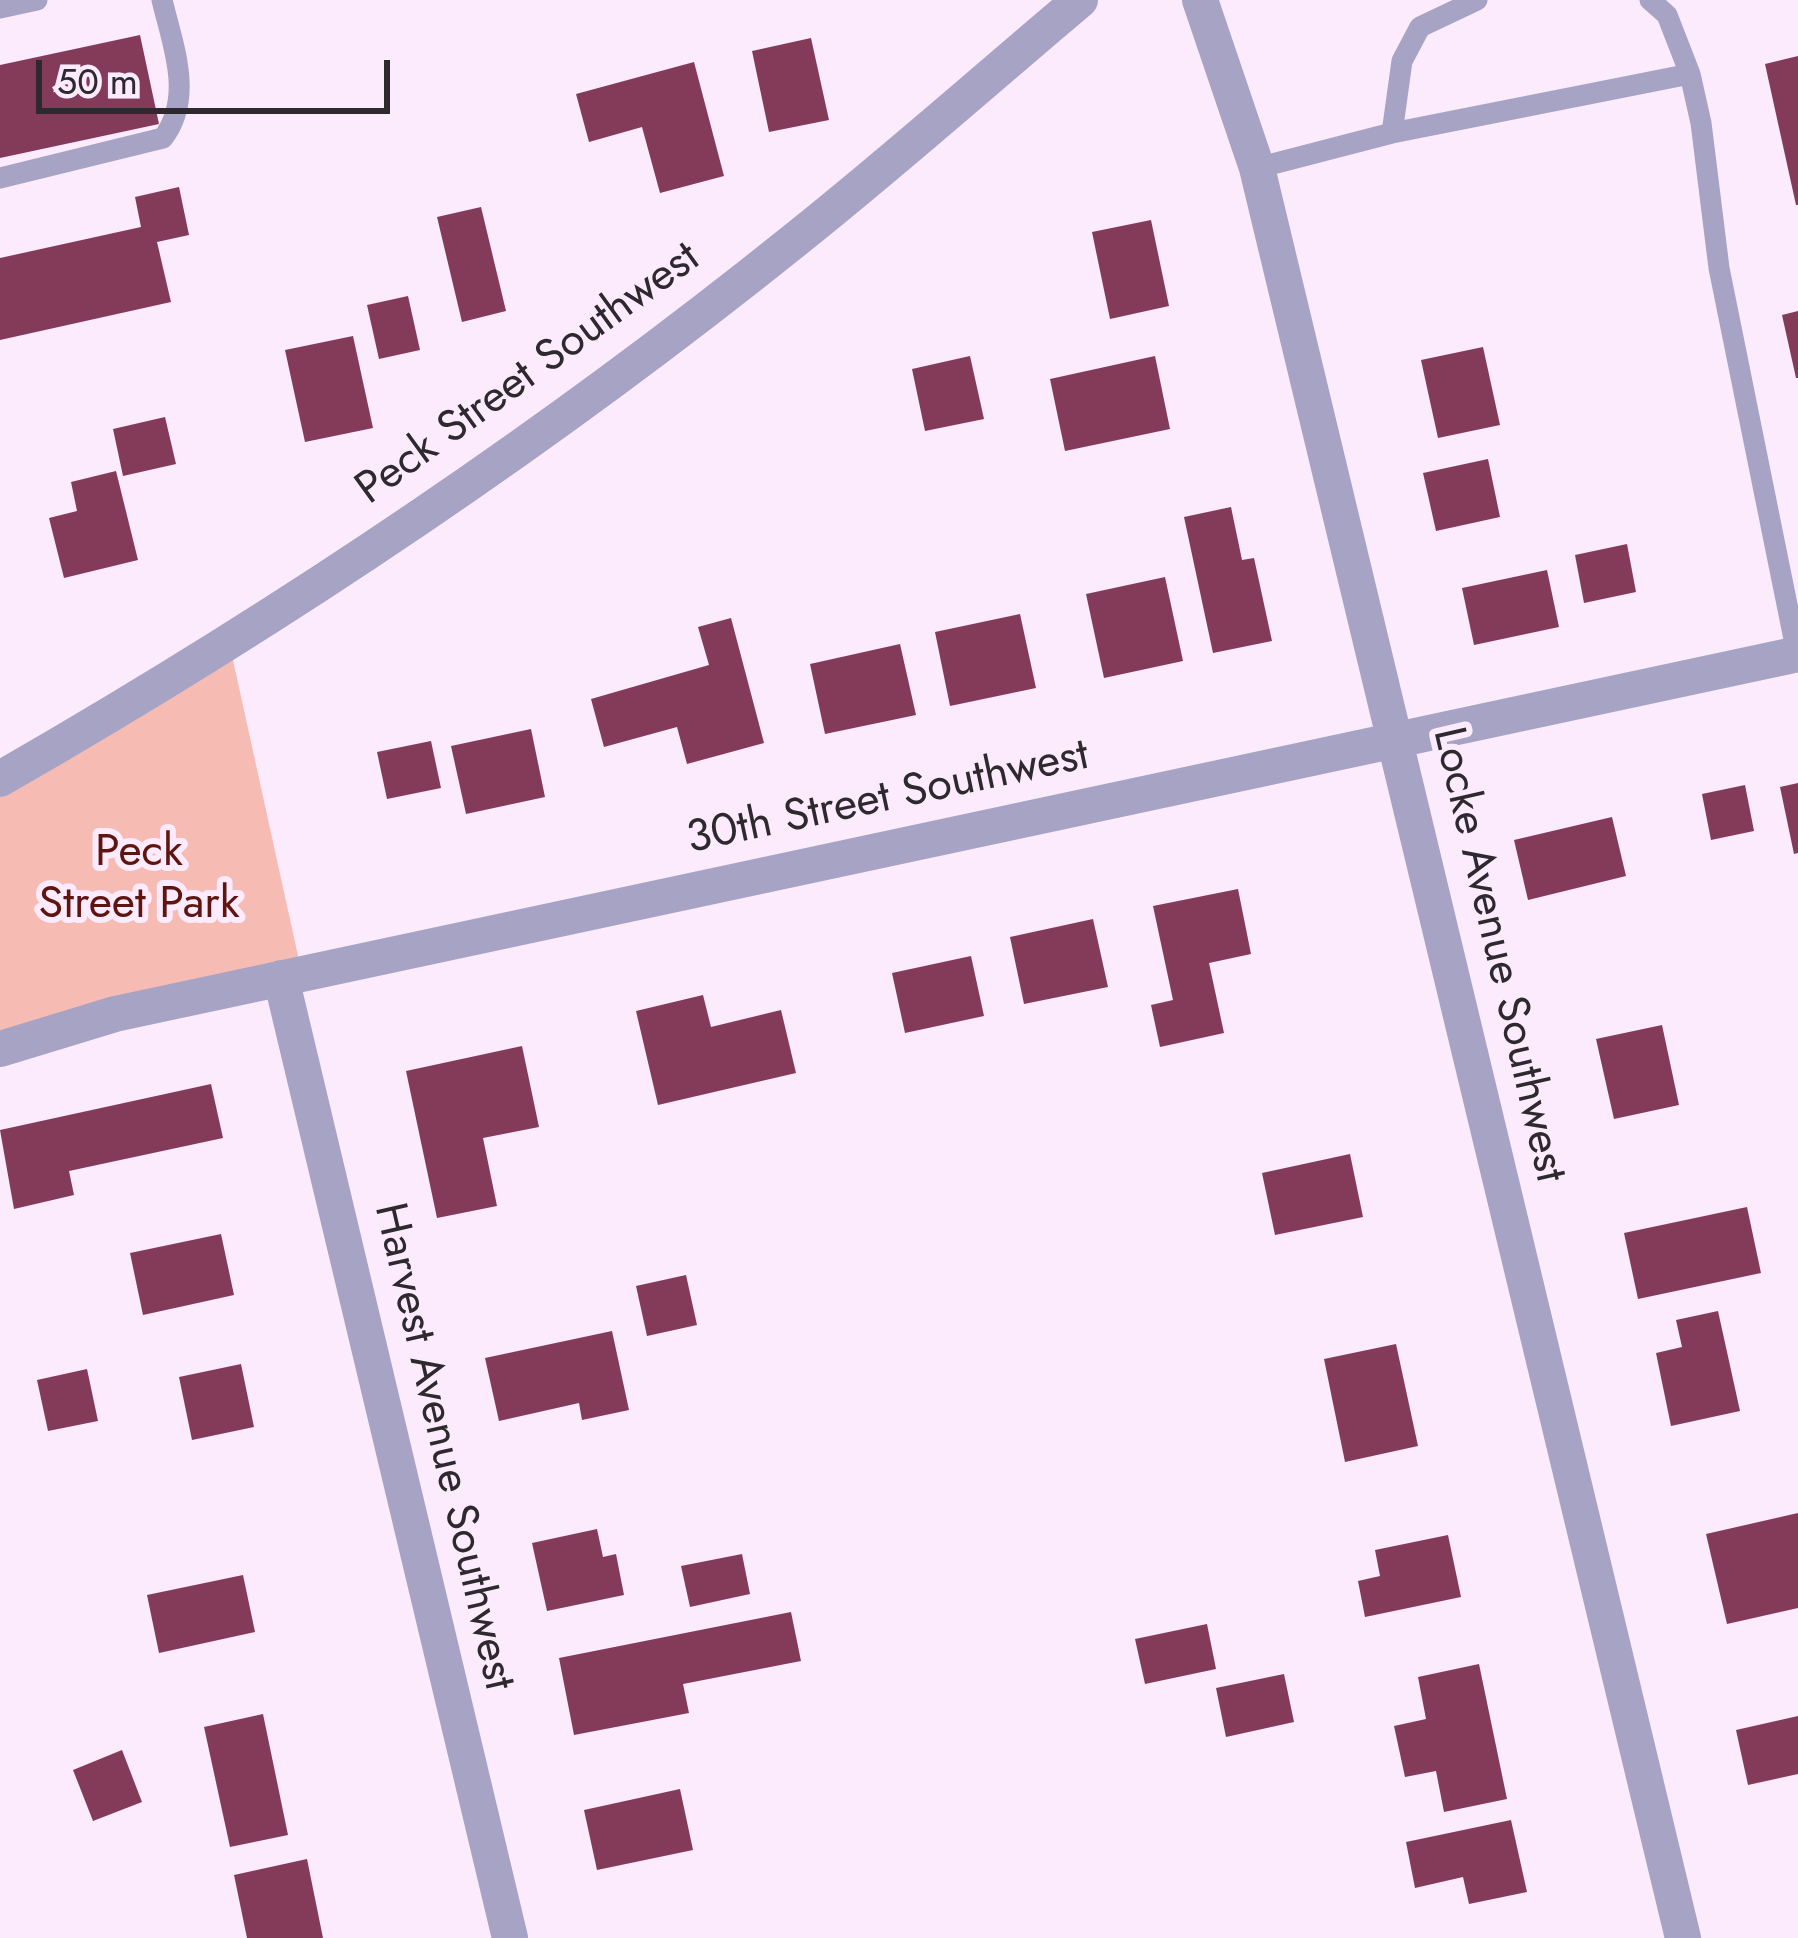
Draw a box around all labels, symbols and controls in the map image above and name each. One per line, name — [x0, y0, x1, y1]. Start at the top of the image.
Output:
scale bar — [42, 36, 396, 110]
text: 50 m — [57, 55, 138, 107]
street label: Peck Street Southwest — [347, 232, 711, 518]
street label: Locke Avenue Southwest — [1418, 722, 1576, 1188]
street label: 30th Street Southwest — [682, 730, 1094, 868]
park label: Peck Street Park — [38, 827, 240, 933]
street label: Harvest Avenue Southwest — [360, 1198, 524, 1696]

